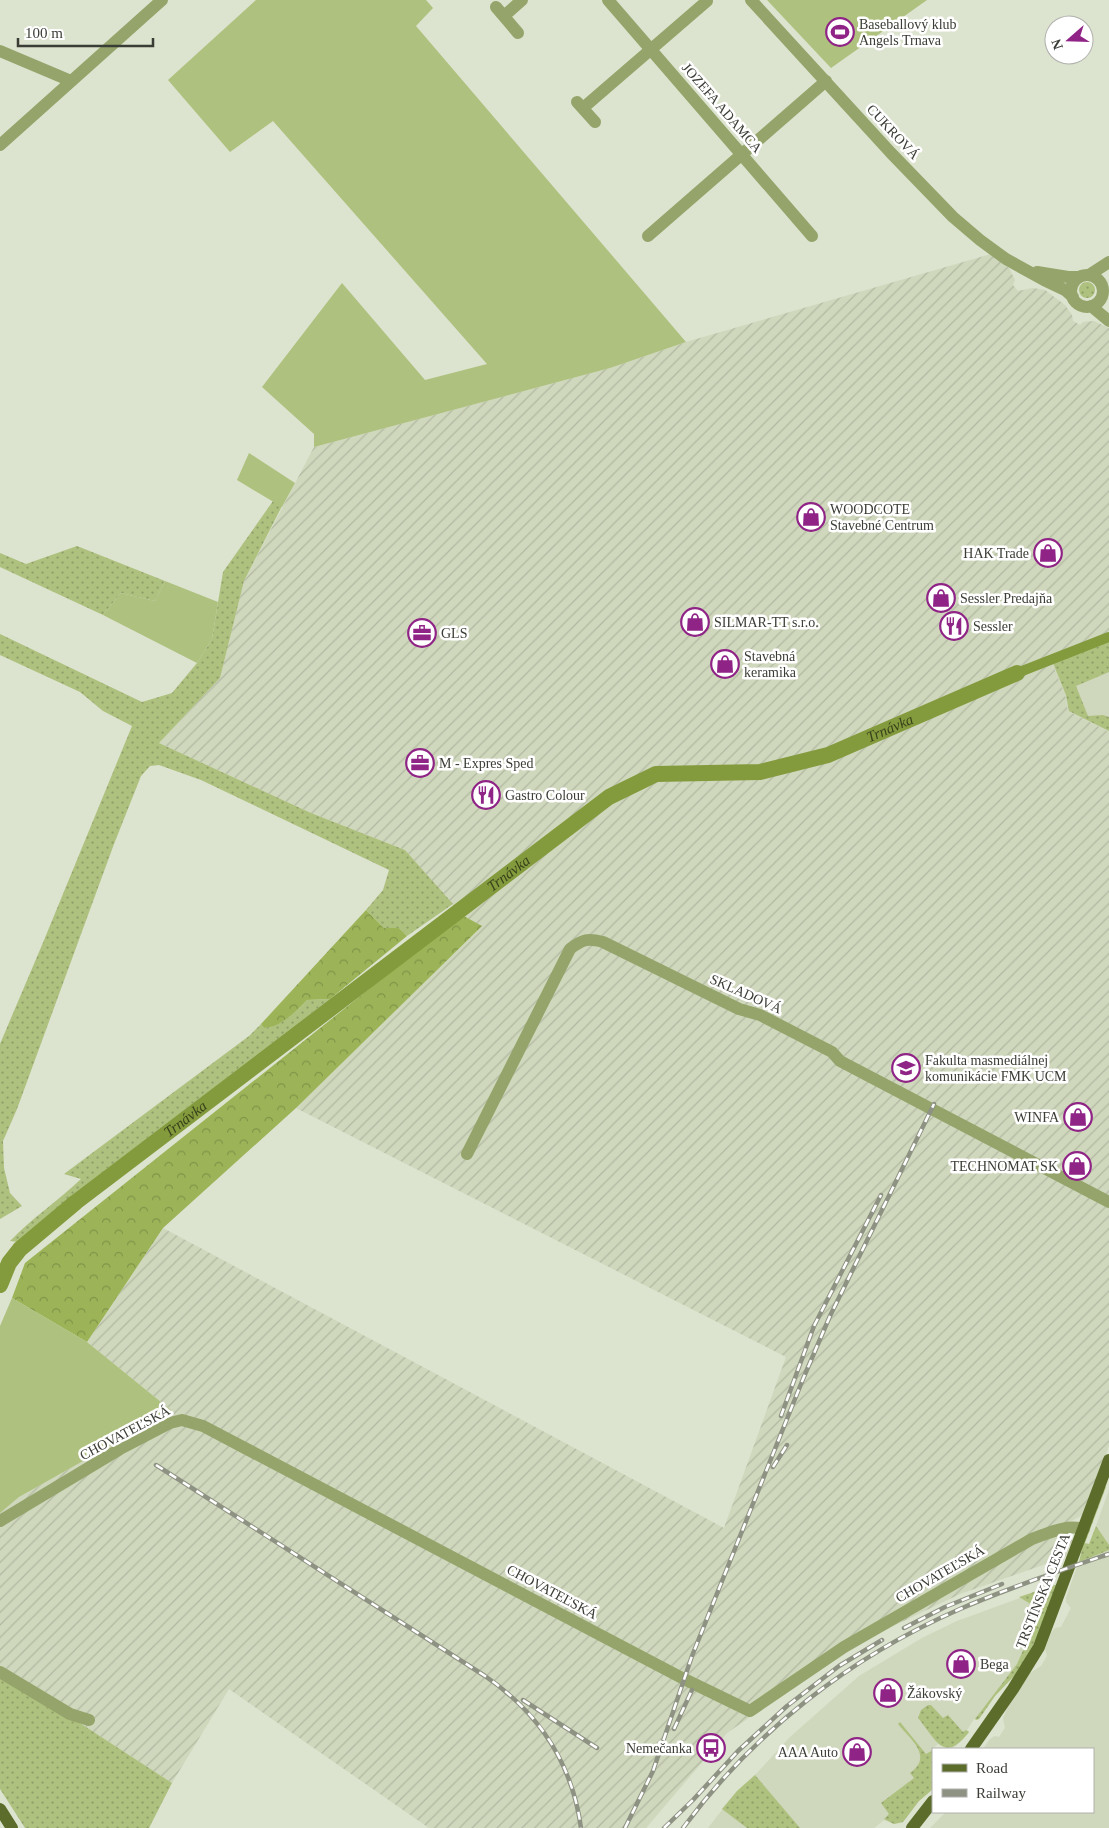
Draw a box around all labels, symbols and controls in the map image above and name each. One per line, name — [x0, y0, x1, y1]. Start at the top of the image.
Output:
scale bar — [18, 15, 152, 47]
north arrow — [1044, 15, 1094, 65]
sports icon: Baseballový klub Angels Trnava — [825, 17, 855, 47]
place label: Baseballový klub Angels Trnava — [859, 17, 957, 48]
text: 100 m — [25, 25, 63, 41]
text: N — [1048, 37, 1066, 52]
street label: JOZEFA ADAMCA — [679, 60, 766, 156]
street label: CUKROVÁ — [864, 101, 923, 163]
shop icon: WOODCOTE Stavebné Centrum — [796, 502, 826, 532]
place label: WOODCOTE Stavebné Centrum — [830, 502, 934, 533]
shop icon: HAK Trade — [1033, 538, 1063, 568]
place label: HAK Trade — [963, 546, 1029, 561]
shop icon: Sessler Predajňa — [926, 583, 956, 613]
place label: Sessler Predajňa — [960, 591, 1053, 606]
shop icon: SILMAR-TT s.r.o. — [680, 607, 710, 637]
restaurant icon: Sessler — [939, 611, 969, 641]
place label: SILMAR-TT s.r.o. — [714, 615, 819, 630]
office icon: GLS — [407, 618, 437, 648]
place label: Sessler — [973, 619, 1013, 634]
place label: GLS — [441, 626, 467, 641]
shop icon: Stavebná keramika — [710, 649, 740, 679]
place label: Stavebná keramika — [744, 649, 797, 680]
water label: Trnávka — [864, 711, 916, 745]
office icon: M - Expres Sped — [405, 748, 435, 778]
place label: M - Expres Sped — [439, 756, 534, 771]
restaurant icon: Gastro Colour — [471, 780, 501, 810]
place label: Gastro Colour — [505, 788, 585, 803]
water label: Trnávka — [484, 852, 533, 895]
street label: SKLADOVÁ — [708, 971, 785, 1017]
school or university icon: Fakulta masmediálnej komunikácie FMK UCM — [891, 1053, 921, 1083]
place label: Fakulta masmediálnej komunikácie FMK UCM — [925, 1053, 1067, 1084]
water label: Trnávka — [161, 1098, 210, 1140]
shop icon: WINFA — [1063, 1102, 1093, 1132]
place label: WINFA — [1014, 1110, 1060, 1125]
shop icon: TECHNOMAT SK — [1062, 1151, 1092, 1181]
place label: TECHNOMAT SK — [951, 1159, 1058, 1174]
street label: CHOVATEĽSKÁ — [77, 1402, 173, 1463]
street label: TRSTÍNSKA CESTA — [1012, 1530, 1073, 1651]
street label: CHOVATEĽSKÁ — [892, 1541, 988, 1606]
street label: CHOVATEĽSKÁ — [504, 1561, 601, 1623]
shop icon: Bega — [946, 1649, 976, 1679]
place label: Bega — [980, 1657, 1010, 1672]
shop icon: Žákovský — [873, 1678, 903, 1708]
place label: Žákovský — [907, 1685, 962, 1701]
bus stop icon: Nemečanka — [696, 1733, 726, 1763]
shop icon: AAA Auto — [842, 1737, 872, 1767]
place label: Nemečanka — [626, 1741, 693, 1756]
place label: AAA Auto — [778, 1745, 838, 1760]
legend — [932, 1748, 1094, 1813]
text: Road — [976, 1760, 1008, 1776]
text: Railway — [976, 1785, 1026, 1801]

